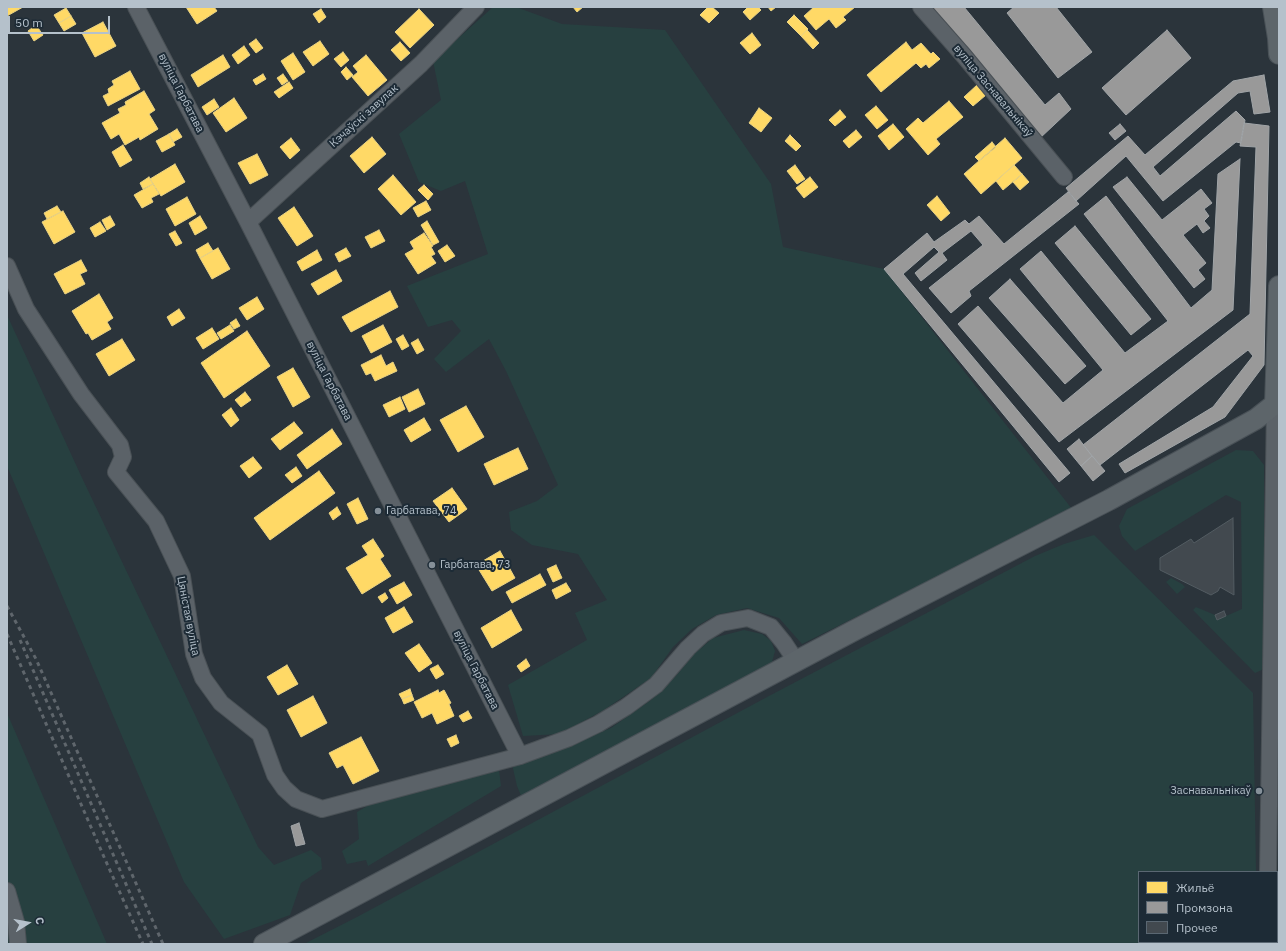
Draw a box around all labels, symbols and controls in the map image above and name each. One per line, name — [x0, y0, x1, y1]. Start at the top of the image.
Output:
scale bar — [10, 8, 112, 34]
text: 50 m — [15, 15, 43, 30]
street label: вуліца Заснавальнікаў — [951, 42, 1035, 140]
street label: вуліца Гарбатава — [155, 51, 207, 135]
street label: Кэчаўскі завулак — [327, 82, 401, 150]
street label: вуліца Гарбатава — [303, 339, 355, 423]
place label: Гарбатава, 74 — [386, 504, 456, 518]
marker: Гарбатава, 74 — [373, 506, 383, 516]
place label: Гарбатава, 73 — [440, 558, 510, 572]
marker: Гарбатава, 73 — [427, 560, 437, 570]
street label: Цяністая вуліца — [174, 575, 202, 657]
street label: вуліца Гарбатава — [450, 628, 502, 712]
place label: Заснавальнікаў — [1170, 784, 1251, 798]
marker: Заснавальнікаў — [1254, 786, 1264, 796]
legend — [1138, 871, 1278, 943]
text: Жильё — [1176, 880, 1214, 895]
text: Промзона — [1176, 900, 1233, 915]
north arrow — [8, 903, 48, 943]
text: С — [32, 916, 47, 926]
text: Прочее — [1176, 920, 1218, 935]

